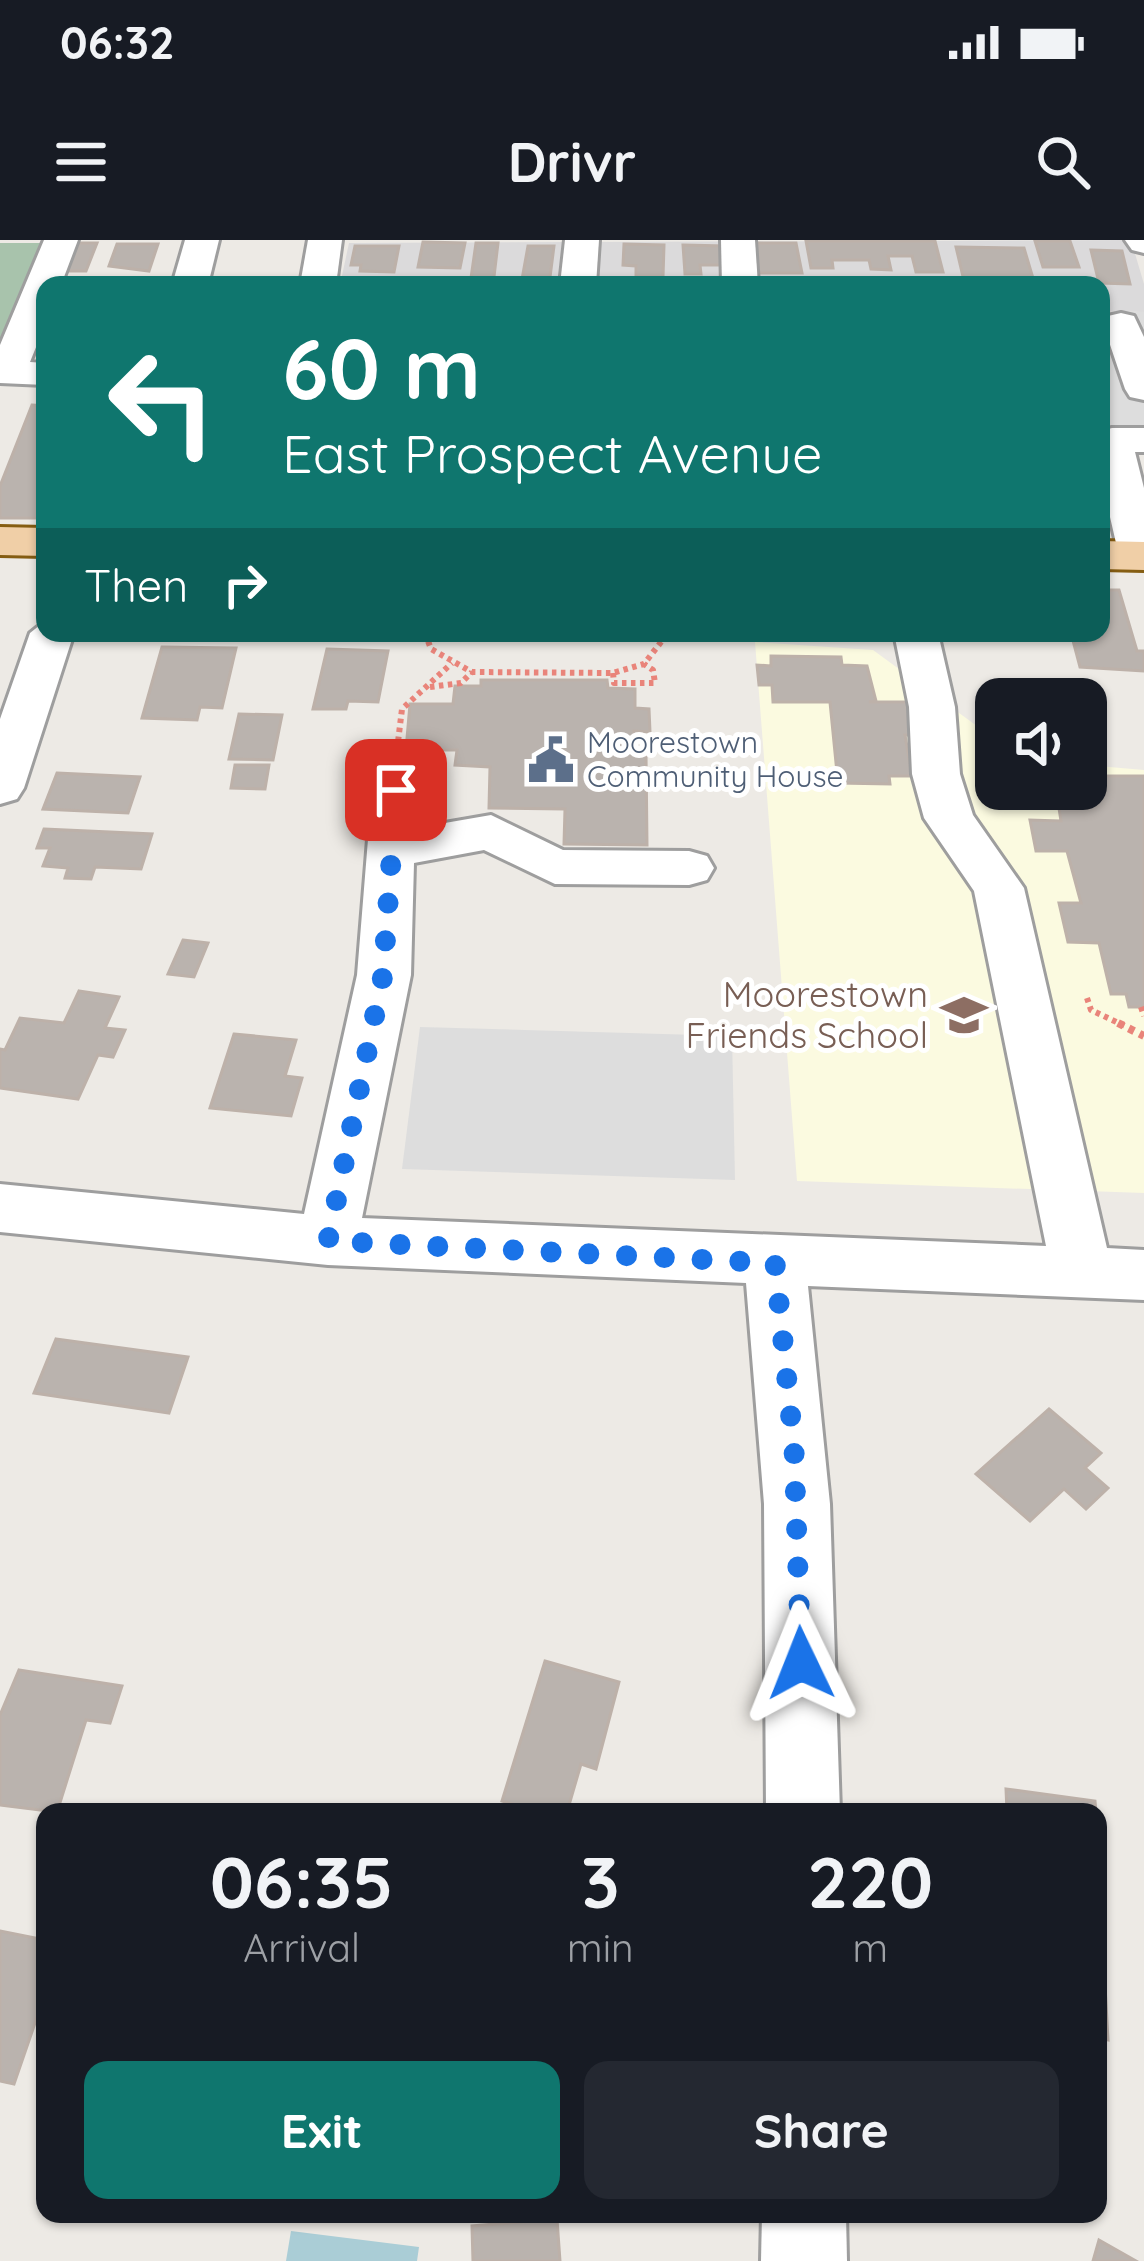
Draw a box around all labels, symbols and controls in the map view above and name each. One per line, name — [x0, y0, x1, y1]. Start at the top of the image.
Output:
text: 06:32 — [60, 14, 175, 70]
text: Drivr — [508, 128, 636, 196]
icon: menu — [48, 129, 114, 195]
icon: search — [1030, 129, 1096, 195]
text: 60 m — [282, 315, 481, 420]
icon: left — [84, 324, 240, 480]
text: East Prospect Avenue — [282, 419, 822, 487]
icon: right — [212, 552, 278, 618]
text: Then — [84, 557, 188, 613]
map controls — [975, 678, 1107, 810]
button: sound — [975, 678, 1107, 810]
place label: Moorestown Community House — [587, 723, 843, 795]
public building icon: Moorestown Community House — [526, 735, 576, 785]
pin — [345, 739, 447, 841]
icon: arrive — [363, 757, 429, 823]
place label: Moorestown Friends School — [686, 971, 928, 1057]
school or university icon: Moorestown Friends School — [939, 990, 989, 1040]
position arrow — [738, 1600, 864, 1726]
text: 06:35 — [210, 1836, 393, 1926]
text: 3 — [581, 1836, 620, 1926]
text: 220 — [807, 1836, 933, 1926]
text: Arrival — [243, 1923, 360, 1972]
text: min — [567, 1923, 634, 1972]
text: m — [852, 1923, 888, 1972]
button: Exit — [84, 2061, 560, 2199]
button: Share — [584, 2061, 1059, 2199]

